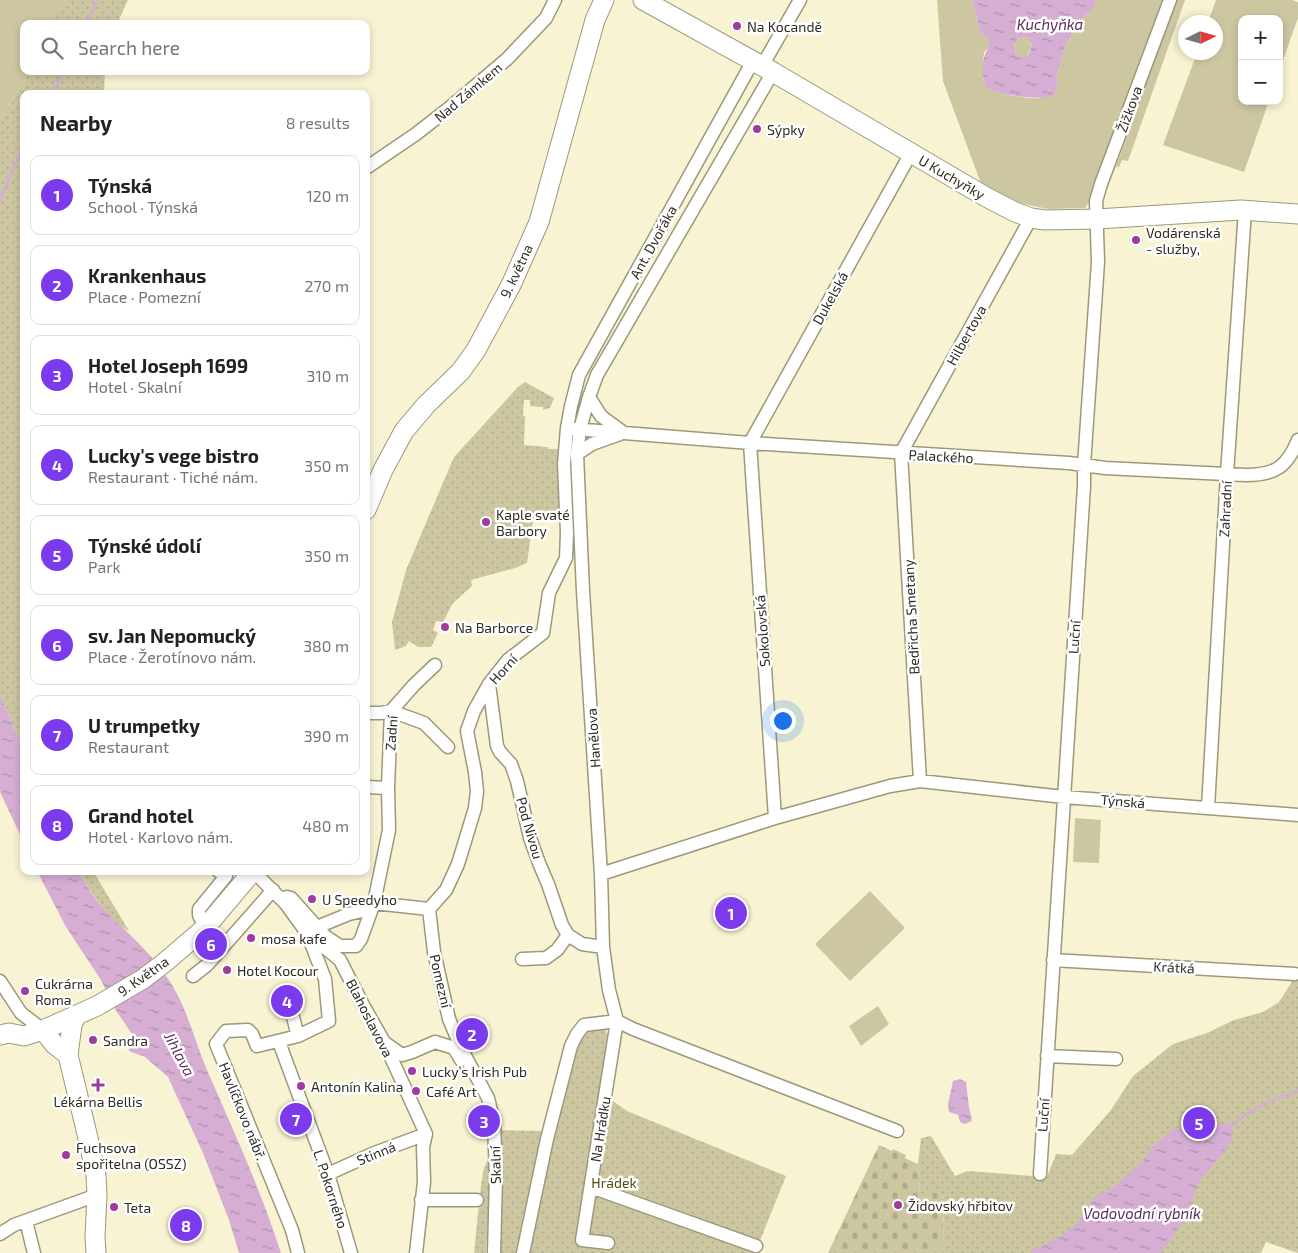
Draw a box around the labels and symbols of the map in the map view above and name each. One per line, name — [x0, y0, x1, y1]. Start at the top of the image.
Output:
water label: Kuchyňka — [1017, 15, 1083, 34]
north arrow — [1178, 15, 1223, 60]
place label: Na Kocandě — [747, 18, 822, 35]
marker: Na Kocandě — [731, 20, 743, 32]
street label: Nad Zámkem — [431, 59, 505, 125]
street label: Žižkova — [1113, 83, 1145, 135]
place label: Sýpky — [767, 121, 805, 138]
marker: Sýpky — [751, 123, 763, 135]
street label: U Kuchyňky — [916, 151, 989, 203]
street label: Ant. Dvořáka — [626, 202, 680, 282]
place label: Vodárenská - služby, — [1146, 224, 1221, 257]
marker: Vodárenská - služby, — [1130, 234, 1142, 246]
street label: 9. května — [496, 241, 536, 301]
street label: Dukelská — [809, 269, 851, 327]
street label: Hilbertova — [942, 302, 990, 368]
street label: Palackého — [908, 446, 974, 466]
street label: Zahradní — [1215, 480, 1235, 538]
place label: Kaple svaté Barbory — [496, 506, 570, 539]
marker: Kaple svaté Barbory — [480, 516, 492, 528]
street label: Bedřicha Smetany — [899, 558, 923, 675]
street label: Sokolovská — [751, 594, 773, 668]
place label: Na Barborce — [455, 619, 533, 636]
street label: Luční — [1064, 619, 1084, 654]
marker: Na Barborce — [439, 621, 451, 633]
street label: Horní — [485, 650, 521, 688]
street label: Hanělova — [582, 708, 604, 768]
your location — [770, 708, 796, 734]
street label: Zadní — [381, 714, 401, 751]
street label: Týnská — [1100, 791, 1146, 811]
street label: Pod Nivou — [513, 795, 547, 861]
place label: U Speedyho — [322, 891, 397, 908]
marker: U Speedyho — [306, 893, 318, 905]
pin: 1 — [715, 894, 747, 932]
pin: 6 — [195, 925, 227, 963]
place label: mosa kafe — [261, 930, 327, 947]
marker: mosa kafe — [245, 932, 257, 944]
street label: 9. Května — [114, 952, 172, 1000]
street label: Pomezní — [427, 952, 456, 1010]
street label: Krátká — [1153, 957, 1195, 977]
place label: Hotel Kocour — [237, 962, 319, 979]
marker: Hotel Kocour — [221, 964, 233, 976]
place label: Cukrárna Roma — [35, 975, 93, 1008]
street label: Blahoslavova — [343, 976, 397, 1060]
pin: 4 — [271, 982, 303, 1020]
marker: Cukrárna Roma — [19, 985, 31, 997]
pin: 2 — [456, 1015, 488, 1053]
water label: Jihlava — [161, 1028, 199, 1079]
place label: Sandra — [103, 1032, 148, 1049]
marker: Sandra — [87, 1034, 99, 1046]
street label: Havlíčkovo nábř. — [216, 1060, 270, 1162]
place label: Lucky’s Irish Pub — [422, 1063, 527, 1080]
marker: Lucky’s Irish Pub — [406, 1065, 418, 1077]
place label: Antonín Kalina — [311, 1078, 403, 1095]
marker: Lékárna Bellis — [92, 1079, 104, 1091]
marker: Antonín Kalina — [295, 1080, 307, 1092]
place label: Café Art — [426, 1083, 477, 1100]
marker: Café Art — [410, 1085, 422, 1097]
place label: Lékárna Bellis — [53, 1093, 143, 1110]
street label: Na Hrádku — [586, 1095, 614, 1163]
street label: Luční — [1033, 1097, 1053, 1132]
pin: 7 — [280, 1100, 312, 1138]
pin: 3 — [468, 1102, 500, 1140]
pin: 5 — [1183, 1104, 1215, 1142]
street label: Stinná — [354, 1138, 398, 1168]
place label: Fuchsova spořitelna (OSSZ) — [76, 1139, 187, 1172]
street label: Skalní — [486, 1145, 504, 1184]
street label: L. Pokorného — [310, 1147, 352, 1231]
marker: Fuchsova spořitelna (OSSZ) — [60, 1149, 72, 1161]
park label: Hrádek — [591, 1174, 637, 1191]
place label: Židovský hřbitov — [908, 1197, 1014, 1214]
place label: Teta — [124, 1199, 151, 1216]
marker: Židovský hřbitov — [892, 1199, 904, 1211]
marker: Teta — [108, 1201, 120, 1213]
water label: Vodovodní rybník — [1083, 1204, 1201, 1223]
pin: 8 — [170, 1206, 202, 1244]

